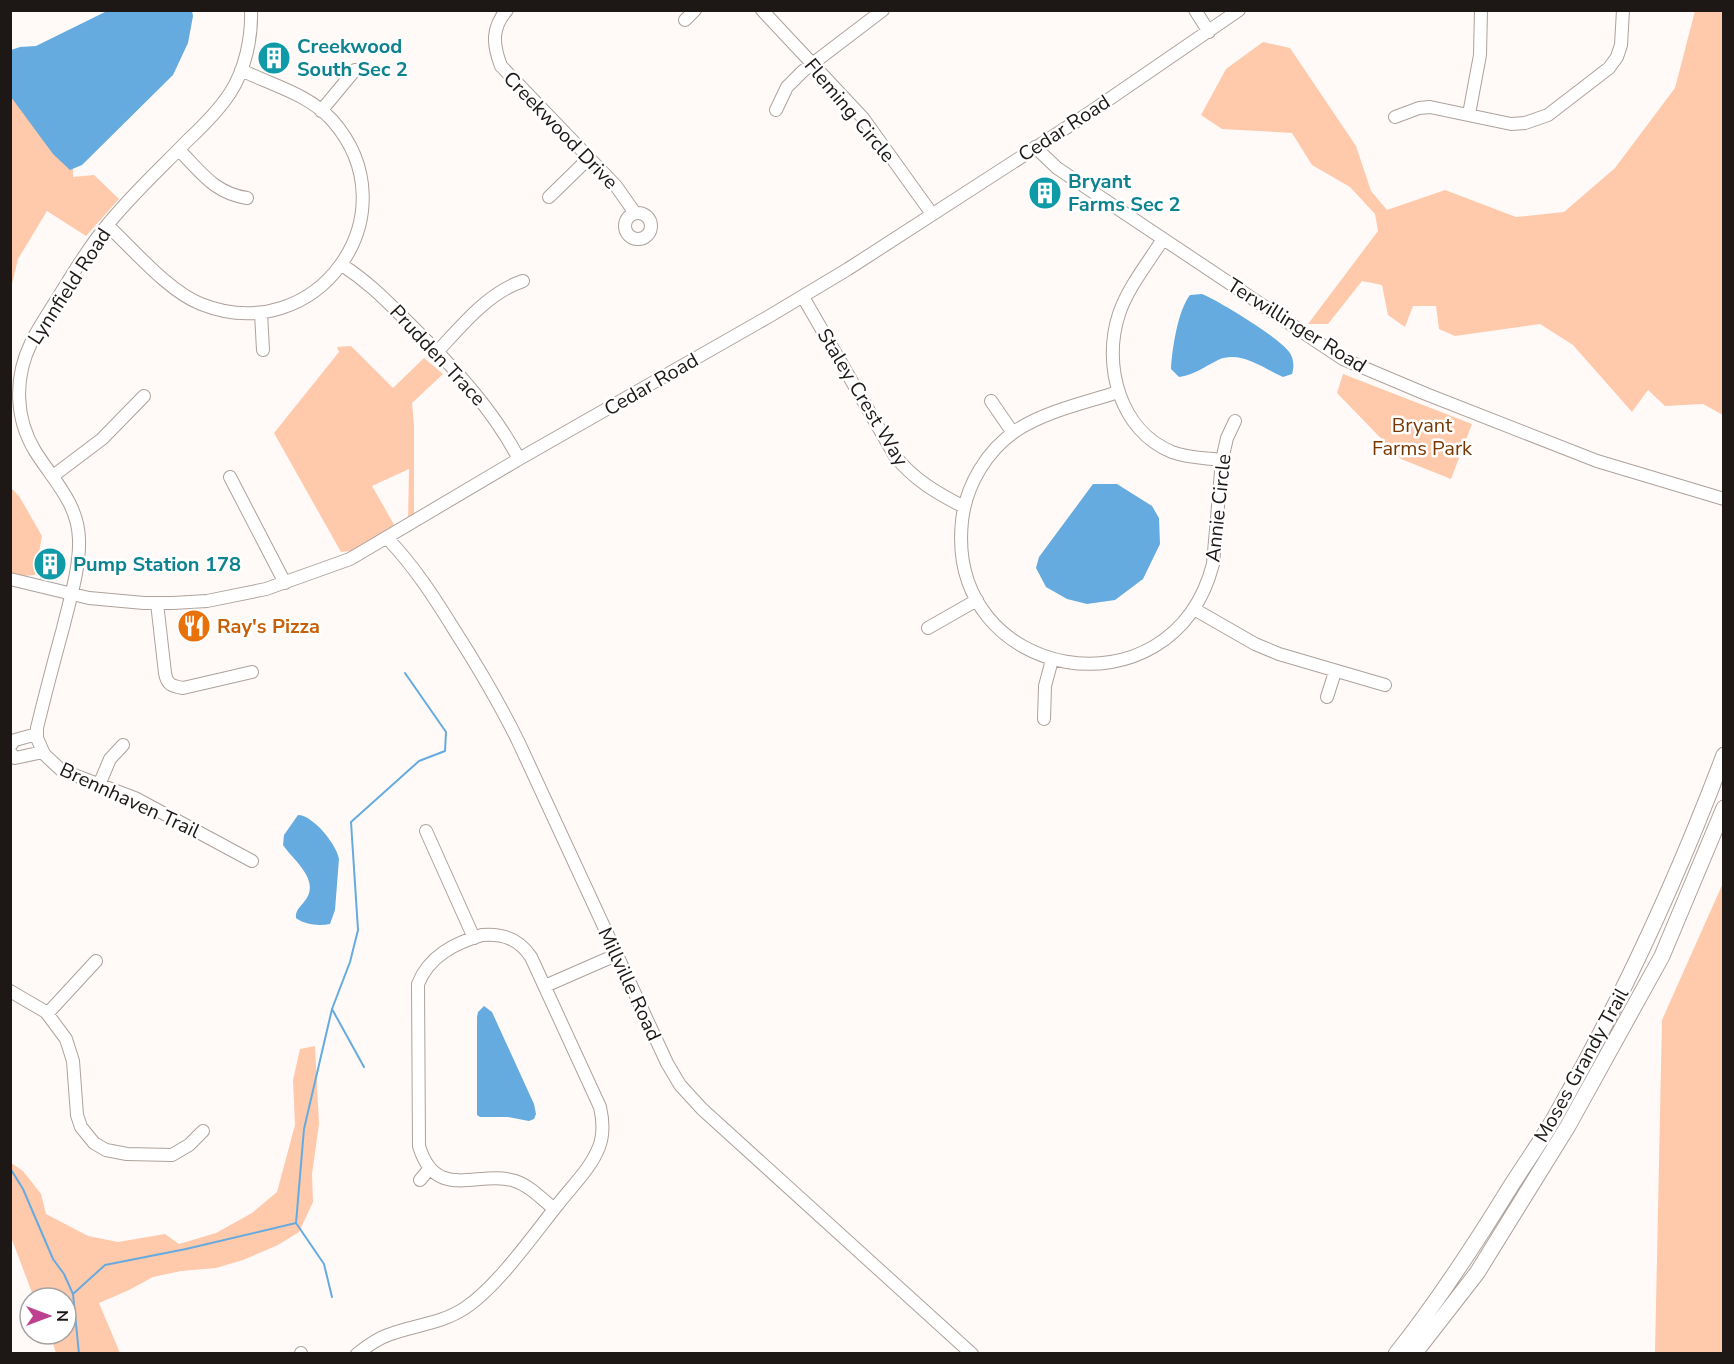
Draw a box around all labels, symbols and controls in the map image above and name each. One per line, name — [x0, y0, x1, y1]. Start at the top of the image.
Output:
place label: Creekwood South Sec 2 — [297, 33, 408, 83]
building icon: Creekwood South Sec 2 — [256, 40, 292, 76]
street label: Fleming Circle — [798, 53, 901, 168]
street label: Creekwood Drive — [497, 65, 624, 195]
street label: Cedar Road — [1013, 89, 1115, 168]
place label: Bryant Farms Sec 2 — [1068, 168, 1181, 218]
building icon: Bryant Farms Sec 2 — [1027, 175, 1063, 211]
street label: Lynnfield Road — [22, 223, 117, 350]
street label: Terwillinger Road — [1222, 272, 1371, 379]
street label: Prudden Trace — [384, 299, 492, 412]
street label: Staley Crest Way — [811, 323, 915, 472]
street label: Cedar Road — [599, 347, 703, 422]
park label: Bryant Farms Park — [1372, 412, 1473, 462]
street label: Annie Circle — [1199, 453, 1238, 563]
building icon: Pump Station 178 — [32, 546, 68, 582]
place label: Pump Station 178 — [73, 551, 241, 578]
restaurant icon: Ray's Pizza — [176, 608, 212, 644]
place label: Ray's Pizza — [217, 613, 320, 640]
street label: Brennhaven Trail — [55, 756, 204, 845]
street label: Millville Road — [591, 923, 668, 1045]
street label: Moses Grandy Trail — [1528, 983, 1635, 1147]
north arrow — [18, 1286, 78, 1346]
text: N — [51, 1310, 73, 1322]

